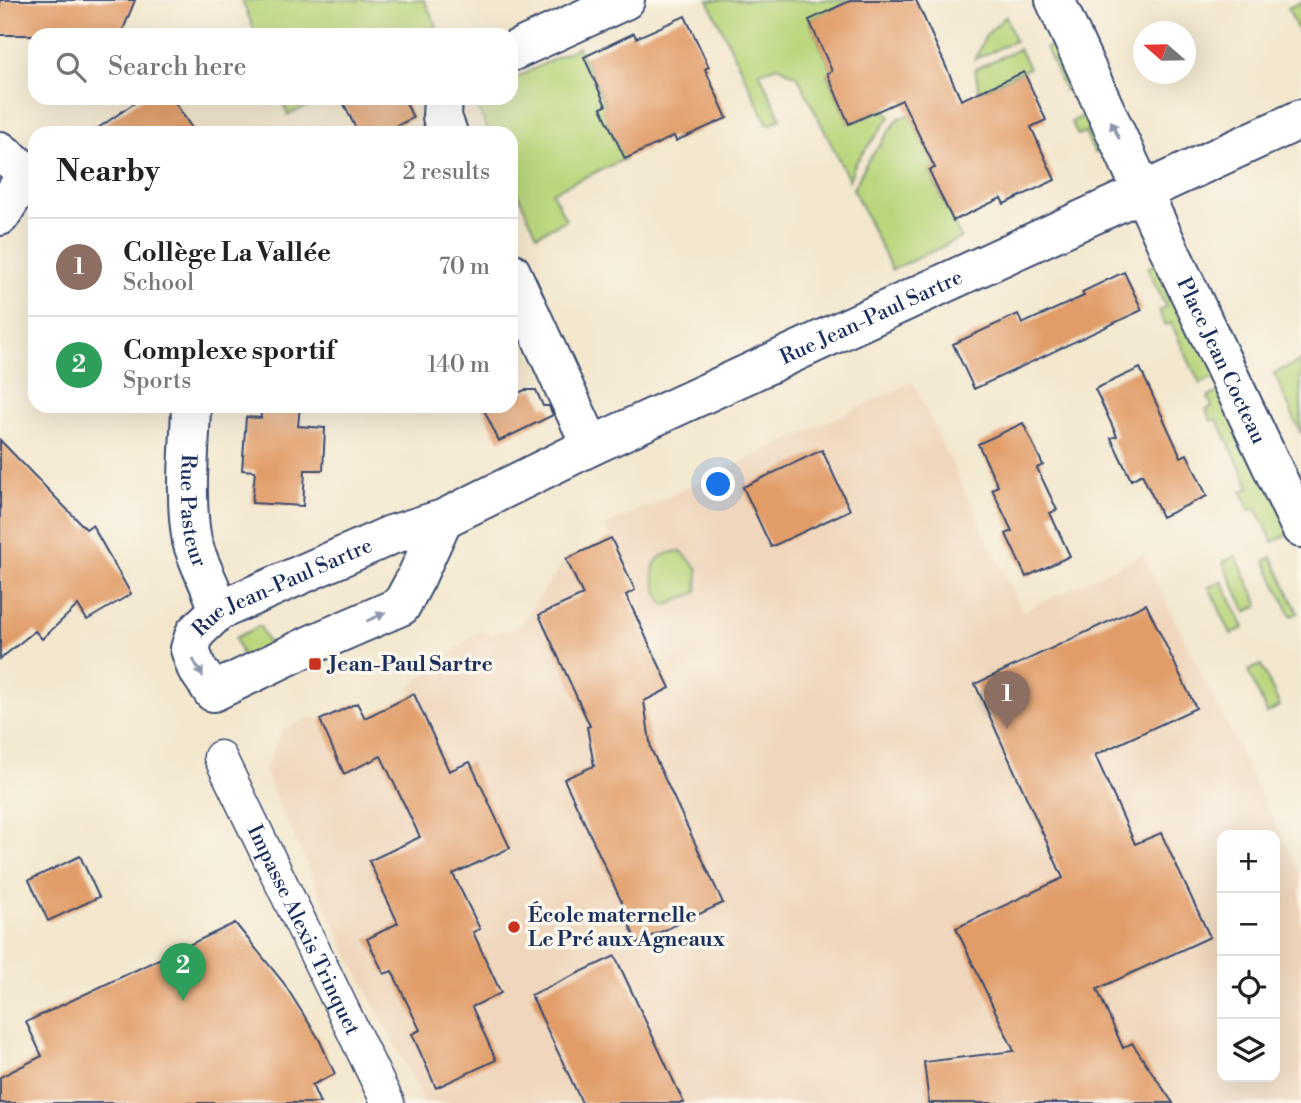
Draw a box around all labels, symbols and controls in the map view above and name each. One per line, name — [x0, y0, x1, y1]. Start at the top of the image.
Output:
north arrow — [1133, 21, 1196, 84]
search box — [28, 28, 518, 105]
icon: search — [52, 48, 90, 86]
text: Search here — [108, 51, 247, 83]
one-way arrow — [1109, 120, 1121, 140]
text: Nearby — [56, 153, 160, 191]
text: 2 results — [403, 158, 490, 186]
text: Collège La Vallée — [123, 237, 331, 269]
text: 1 — [73, 253, 85, 281]
text: 70 m — [439, 253, 490, 281]
street label: Rue Jean-Paul Sartre — [776, 265, 967, 371]
text: School — [123, 269, 194, 297]
street label: Place Jean Cocteau — [1170, 273, 1271, 448]
text: Complexe sportif — [123, 335, 335, 367]
text: 2 — [72, 351, 86, 379]
text: 140 m — [427, 351, 490, 379]
text: Sports — [123, 367, 191, 395]
street label: Rue Pasteur — [174, 453, 212, 571]
your location — [701, 467, 735, 501]
street label: Rue Jean-Paul Sartre — [187, 533, 376, 643]
one-way arrow — [365, 611, 386, 622]
place label: Jean-Paul Sartre — [326, 652, 493, 678]
marker: Jean-Paul Sartre — [307, 656, 323, 672]
one-way arrow — [192, 659, 204, 679]
pin: 1 — [984, 671, 1030, 729]
street label: Impasse Alexis Trinquet — [241, 821, 365, 1040]
map controls — [1217, 830, 1280, 1082]
button: + — [1217, 830, 1280, 893]
button: − — [1217, 893, 1280, 956]
place label: École maternelle Le Pré aux Agneaux — [528, 901, 726, 953]
marker: École maternelle Le Pré aux Agneaux — [506, 919, 522, 935]
pin: 2 — [160, 943, 206, 1001]
button: locate — [1217, 956, 1280, 1019]
button: layers — [1217, 1019, 1280, 1082]

